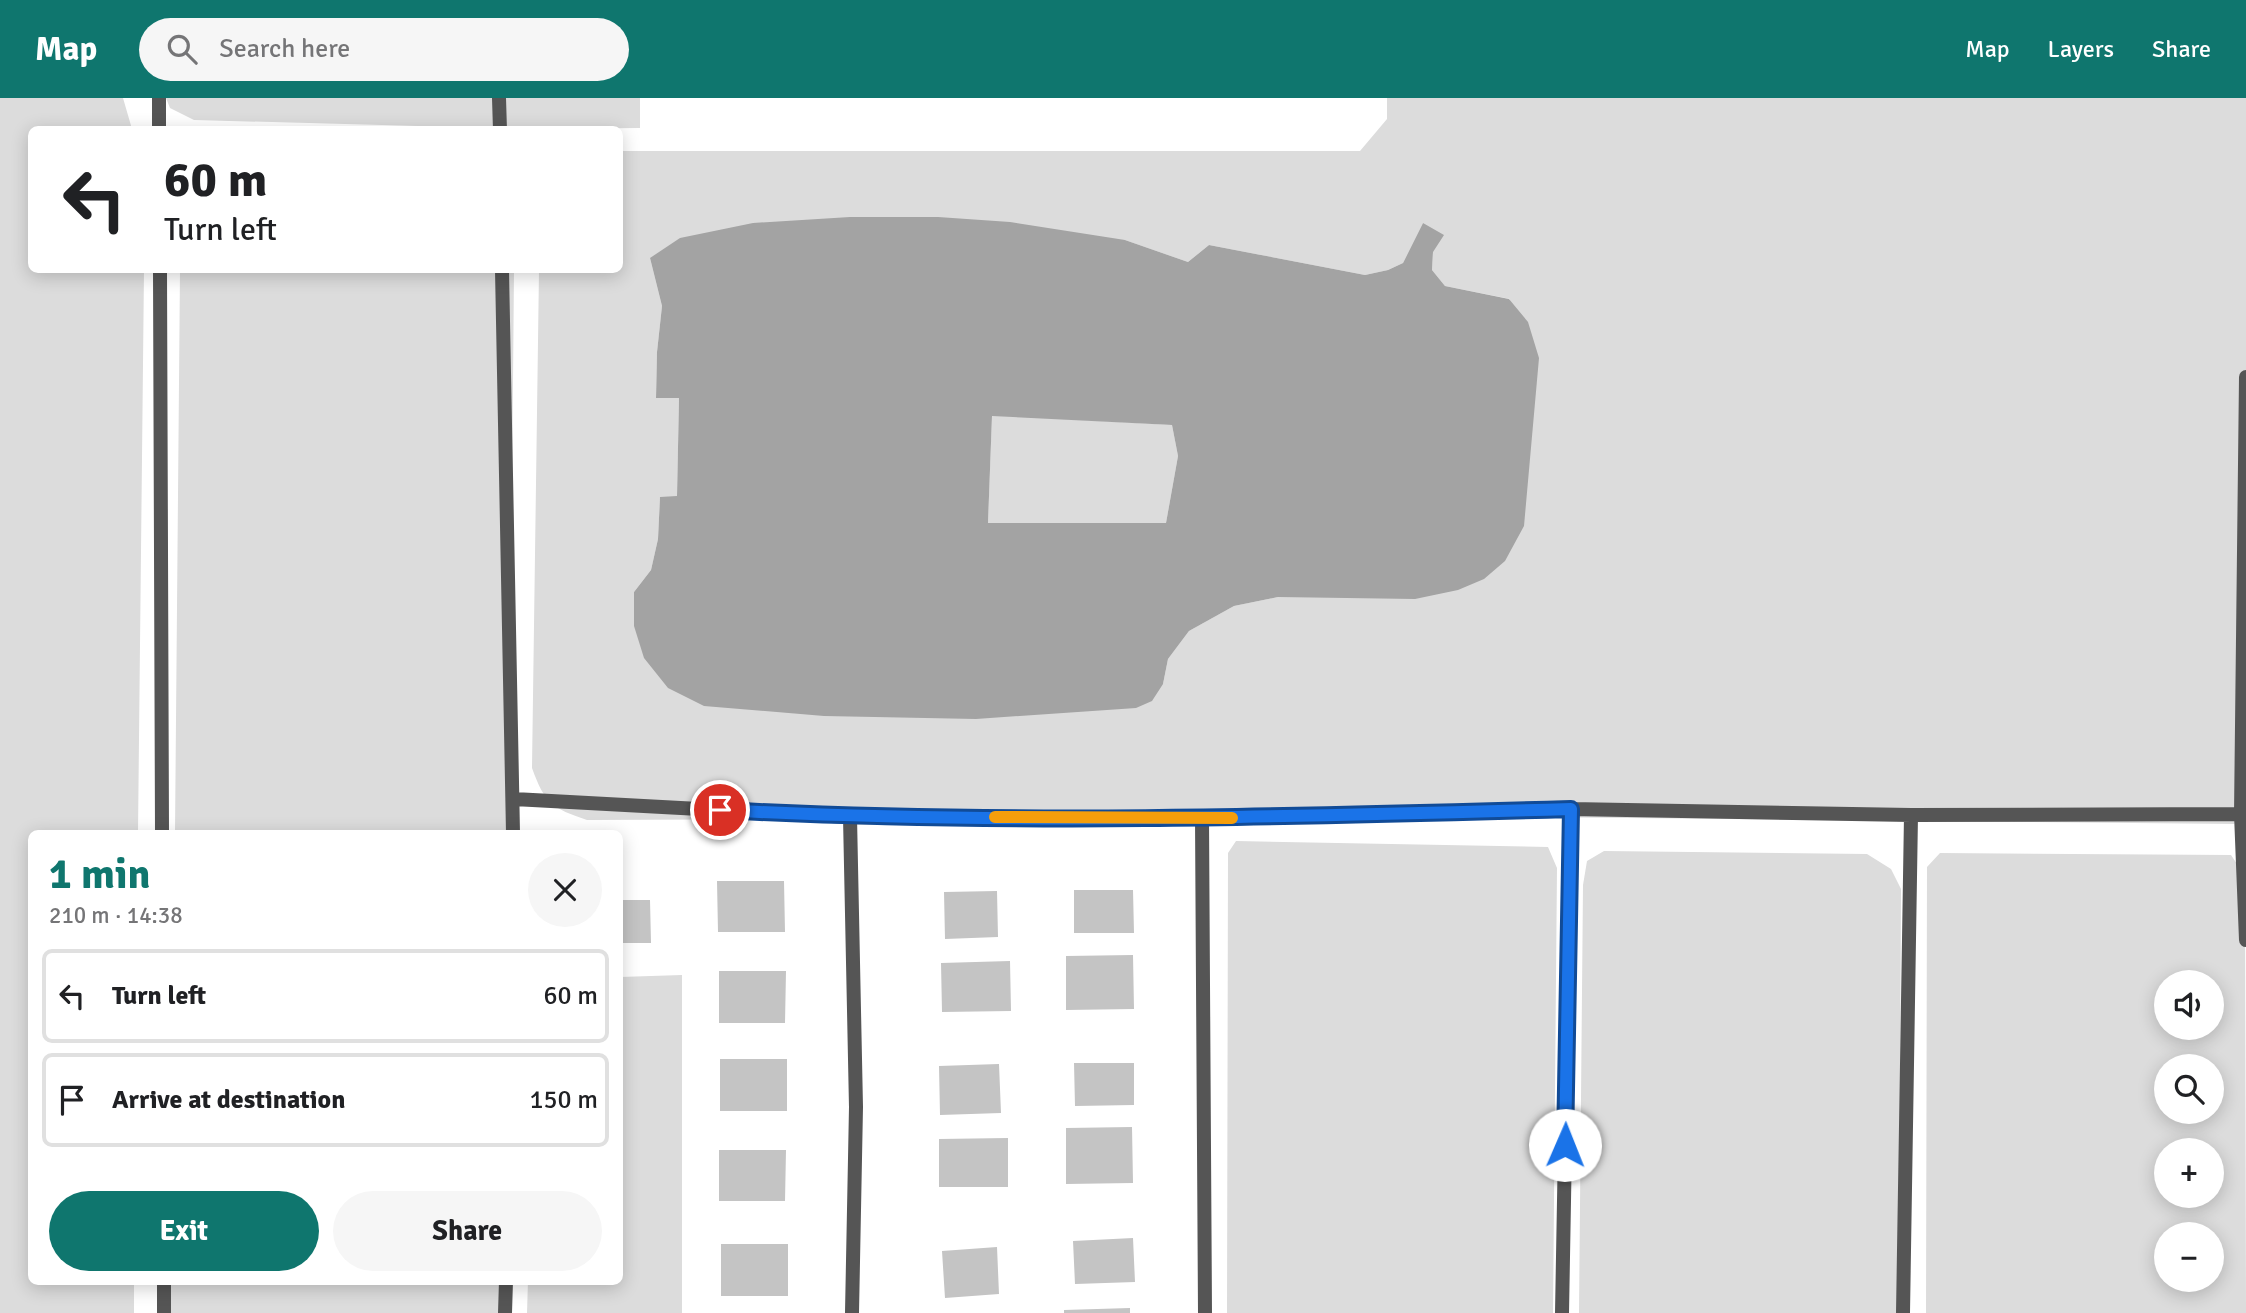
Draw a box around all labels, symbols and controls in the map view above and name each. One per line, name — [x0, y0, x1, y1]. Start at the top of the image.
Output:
search box — [139, 18, 629, 81]
text: Map — [35, 29, 97, 70]
icon: search — [163, 30, 201, 68]
text: Search here — [219, 33, 350, 65]
text: Map — [1965, 34, 2010, 64]
text: Layers — [2048, 34, 2114, 64]
text: Share — [2152, 34, 2211, 64]
text: 60 m — [164, 150, 267, 210]
icon: left — [49, 154, 140, 245]
text: Turn left — [164, 210, 277, 249]
pin — [690, 780, 750, 840]
icon: arrive — [701, 791, 739, 829]
text: 1 min — [49, 849, 150, 900]
button: close — [528, 853, 602, 927]
text: 210 m · 14:38 — [49, 901, 183, 930]
map controls — [2154, 970, 2224, 1292]
button: sound — [2154, 970, 2224, 1040]
icon: left — [53, 977, 91, 1015]
text: Turn left — [112, 980, 206, 1012]
text: 60 m — [543, 980, 598, 1012]
button: search — [2154, 1054, 2224, 1124]
icon: arrive — [53, 1081, 91, 1119]
text: Arrive at destination — [112, 1084, 345, 1116]
text: 150 m — [529, 1084, 598, 1116]
position arrow — [1528, 1108, 1602, 1182]
button: + — [2154, 1138, 2224, 1208]
button: Exit — [49, 1191, 319, 1271]
button: Share — [333, 1191, 602, 1271]
button: − — [2154, 1222, 2224, 1292]

